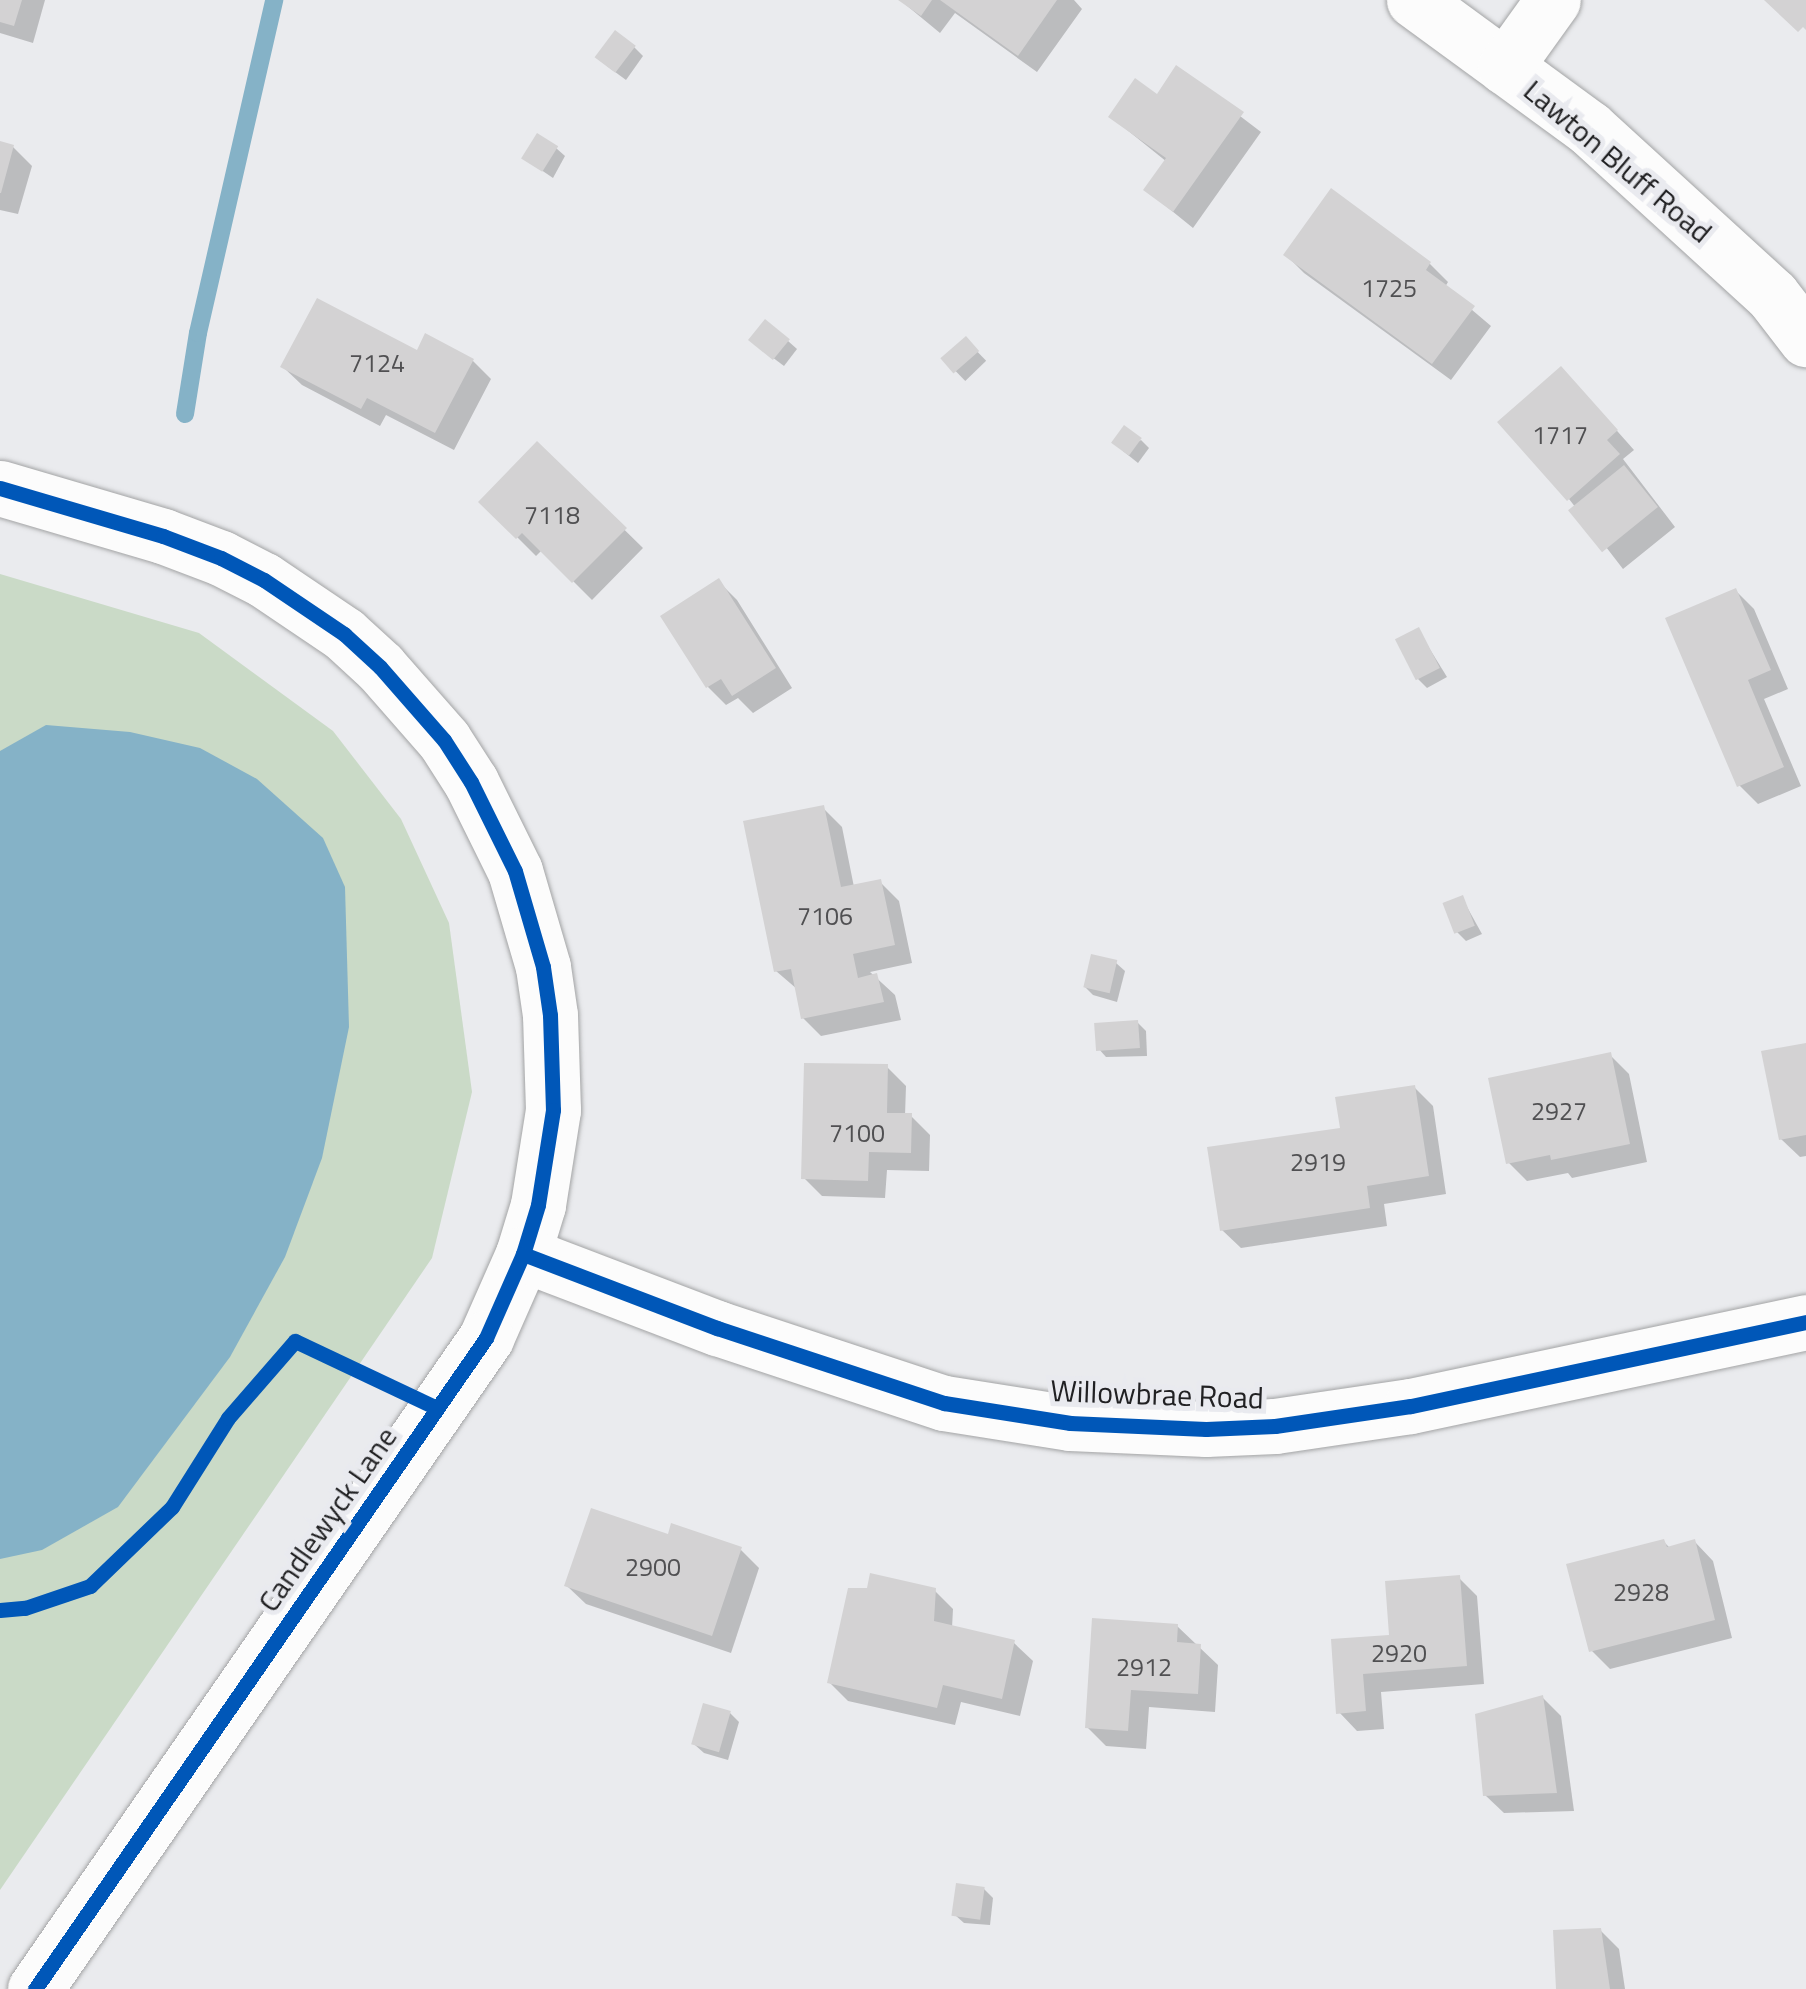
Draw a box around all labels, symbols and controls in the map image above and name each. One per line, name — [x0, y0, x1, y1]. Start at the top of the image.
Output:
street label: Lawton Bluff Road — [1517, 72, 1719, 250]
house number: 1725 — [1361, 273, 1417, 303]
house number: 7124 — [349, 348, 405, 378]
house number: 1717 — [1532, 420, 1588, 450]
house number: 7118 — [524, 500, 580, 530]
house number: 7106 — [797, 901, 853, 931]
house number: 2927 — [1531, 1096, 1587, 1126]
house number: 7100 — [829, 1118, 885, 1148]
house number: 2919 — [1290, 1147, 1346, 1177]
street label: Willowbrae Road — [1050, 1372, 1264, 1416]
street label: Candlewyck Lane — [250, 1420, 404, 1618]
house number: 2900 — [625, 1552, 681, 1582]
house number: 2928 — [1613, 1577, 1669, 1607]
house number: 2920 — [1371, 1638, 1427, 1668]
house number: 2912 — [1116, 1652, 1172, 1682]

